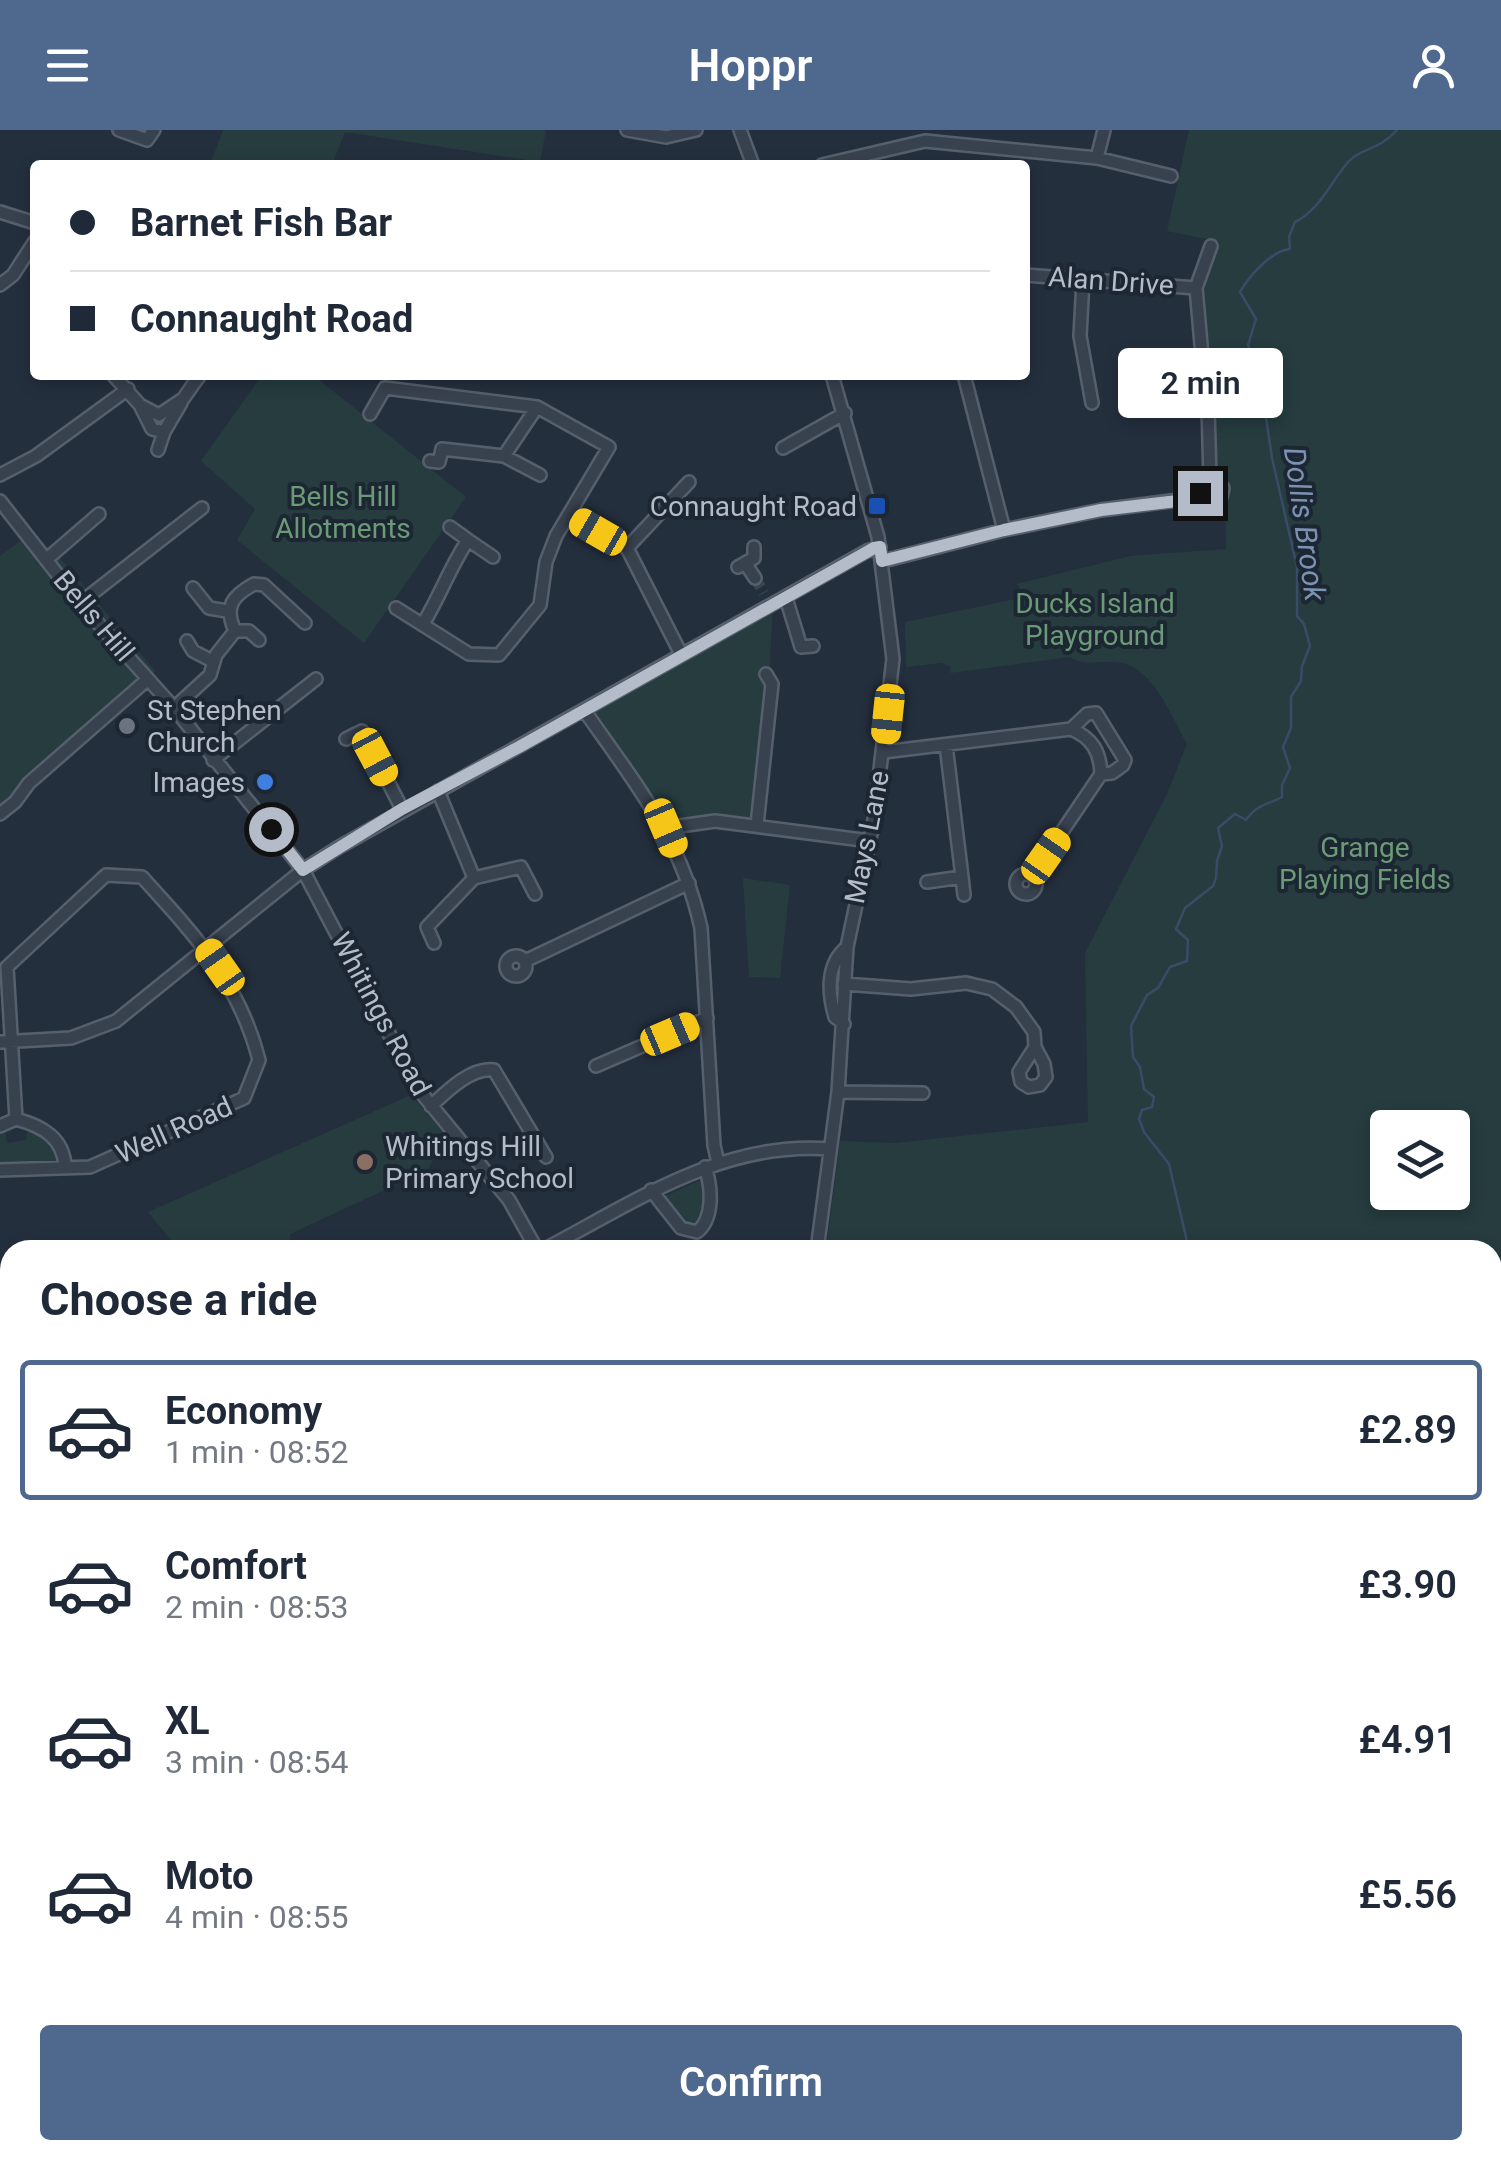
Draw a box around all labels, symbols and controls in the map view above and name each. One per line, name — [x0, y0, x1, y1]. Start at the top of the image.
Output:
icon: menu — [40, 38, 95, 93]
icon: person — [1406, 38, 1461, 93]
text: Hoppr — [688, 39, 813, 92]
text: Barnet Fish Bar — [130, 201, 392, 245]
street label: Alan Drive — [1047, 260, 1175, 302]
text: Connaught Road — [130, 297, 413, 341]
callout: 2 min — [1118, 348, 1282, 418]
text: 2 min — [1160, 364, 1241, 402]
water label: Dollis Brook — [1277, 445, 1333, 604]
route end — [1178, 471, 1223, 516]
park label: Bells Hill Allotments — [275, 480, 411, 545]
place label: Connaught Road — [650, 490, 857, 523]
marker: Connaught Road — [866, 495, 888, 517]
car — [565, 504, 631, 560]
street label: Bells Hill — [47, 564, 141, 668]
park label: Ducks Island Playground — [1015, 587, 1175, 652]
car — [870, 683, 906, 745]
place label: St Stephen Church — [147, 694, 282, 759]
marker: St Stephen Church — [116, 715, 138, 737]
car — [348, 723, 402, 791]
place label: Images — [153, 766, 245, 799]
street label: Mays Lane — [838, 768, 896, 906]
marker: Images — [254, 771, 276, 793]
car — [640, 795, 692, 861]
route start — [249, 807, 294, 852]
car — [1017, 823, 1075, 889]
park label: Grange Playing Fields — [1279, 831, 1451, 896]
street label: Whitings Road — [324, 927, 438, 1101]
car — [191, 934, 249, 1000]
car — [637, 1008, 703, 1060]
street label: Well Road — [111, 1090, 237, 1170]
map controls — [1370, 1110, 1470, 1210]
button: layers — [1370, 1110, 1470, 1210]
place label: Whitings Hill Primary School — [385, 1130, 574, 1195]
marker: Whitings Hill Primary School — [354, 1151, 376, 1173]
text: Choose a ride — [40, 1273, 317, 1326]
icon: car — [45, 1385, 135, 1475]
text: Economy — [165, 1389, 322, 1433]
text: £2.89 — [1359, 1408, 1457, 1452]
text: 1 min · 08:52 — [165, 1433, 348, 1471]
icon: car — [45, 1540, 135, 1630]
text: Comfort — [165, 1544, 307, 1588]
text: £3.90 — [1359, 1563, 1457, 1607]
text: 2 min · 08:53 — [165, 1588, 348, 1626]
icon: car — [45, 1695, 135, 1785]
text: XL — [165, 1699, 210, 1743]
text: £4.91 — [1359, 1718, 1457, 1762]
text: 3 min · 08:54 — [165, 1743, 348, 1781]
icon: car — [45, 1850, 135, 1940]
text: Moto — [165, 1854, 254, 1898]
text: £5.56 — [1359, 1873, 1457, 1917]
text: 4 min · 08:55 — [165, 1898, 348, 1936]
button: Confirm — [40, 2025, 1462, 2140]

